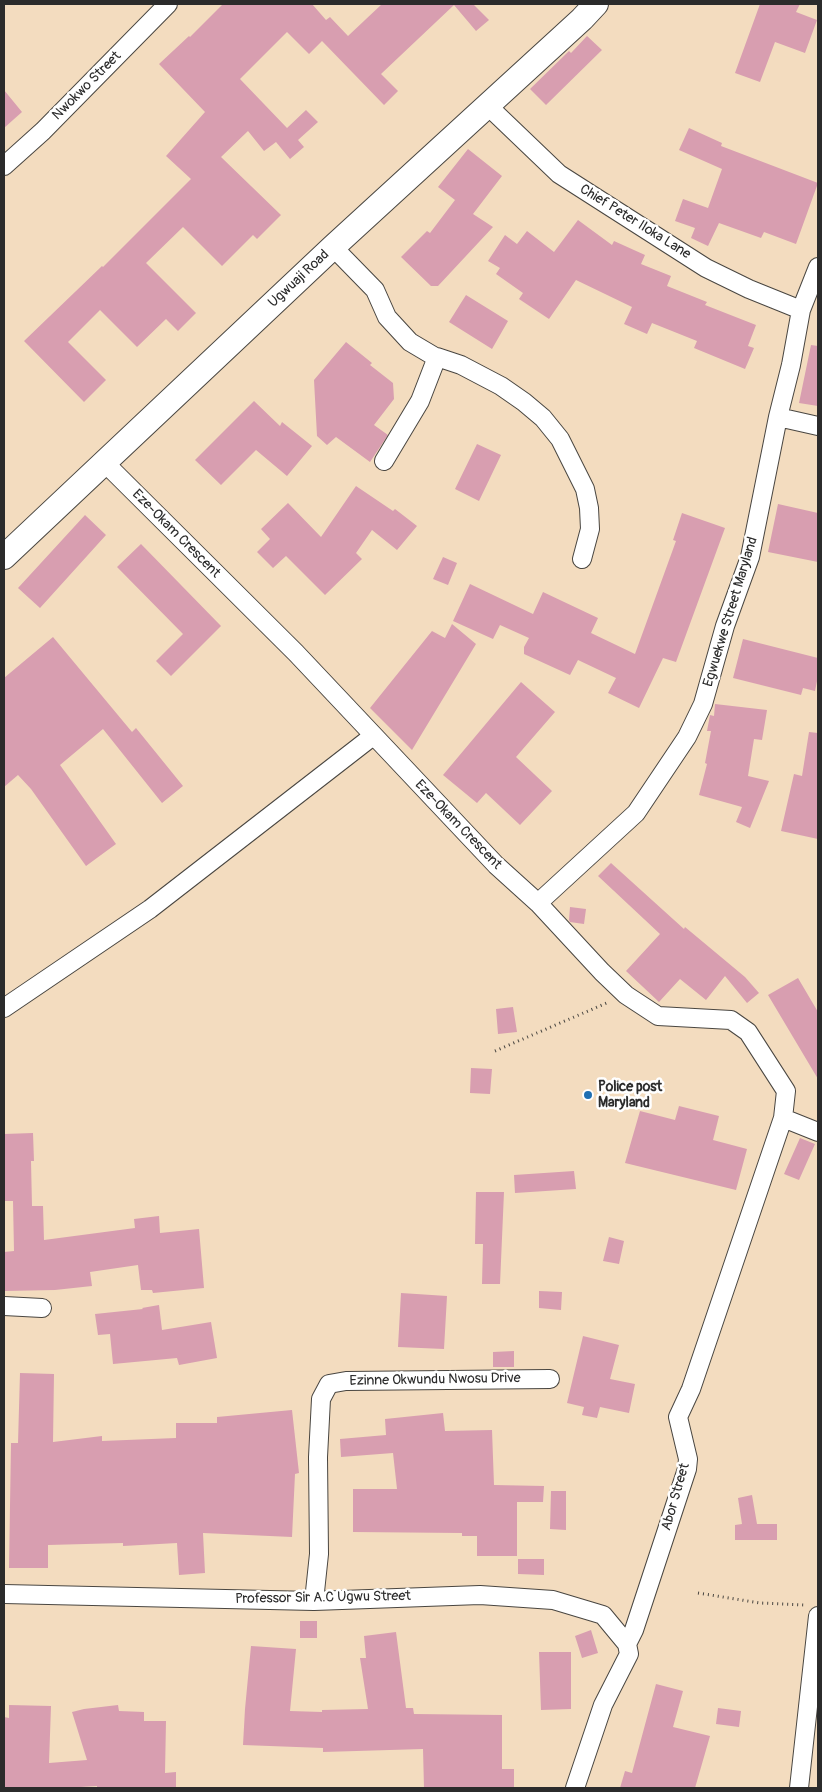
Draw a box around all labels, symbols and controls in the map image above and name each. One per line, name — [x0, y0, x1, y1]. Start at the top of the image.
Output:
street label: Nwokwo Street — [49, 48, 125, 124]
street label: Chief Peter Iloka Lane — [576, 181, 694, 263]
street label: Ugwuaji Road — [265, 247, 333, 311]
street label: Eze-Okam Crescent — [128, 486, 224, 582]
street label: Egwuekwe Street Maryland — [700, 535, 762, 689]
street label: Eze-Okam Crescent — [411, 777, 505, 873]
place label: Police post Maryland — [598, 1079, 662, 1112]
marker: Police post Maryland — [582, 1089, 594, 1101]
street label: Ezinne Okwundu Nwosu Drive — [349, 1370, 521, 1390]
street label: Abor Street — [658, 1461, 694, 1533]
street label: Professor Sir A.C Ugwu Street — [235, 1588, 411, 1608]

